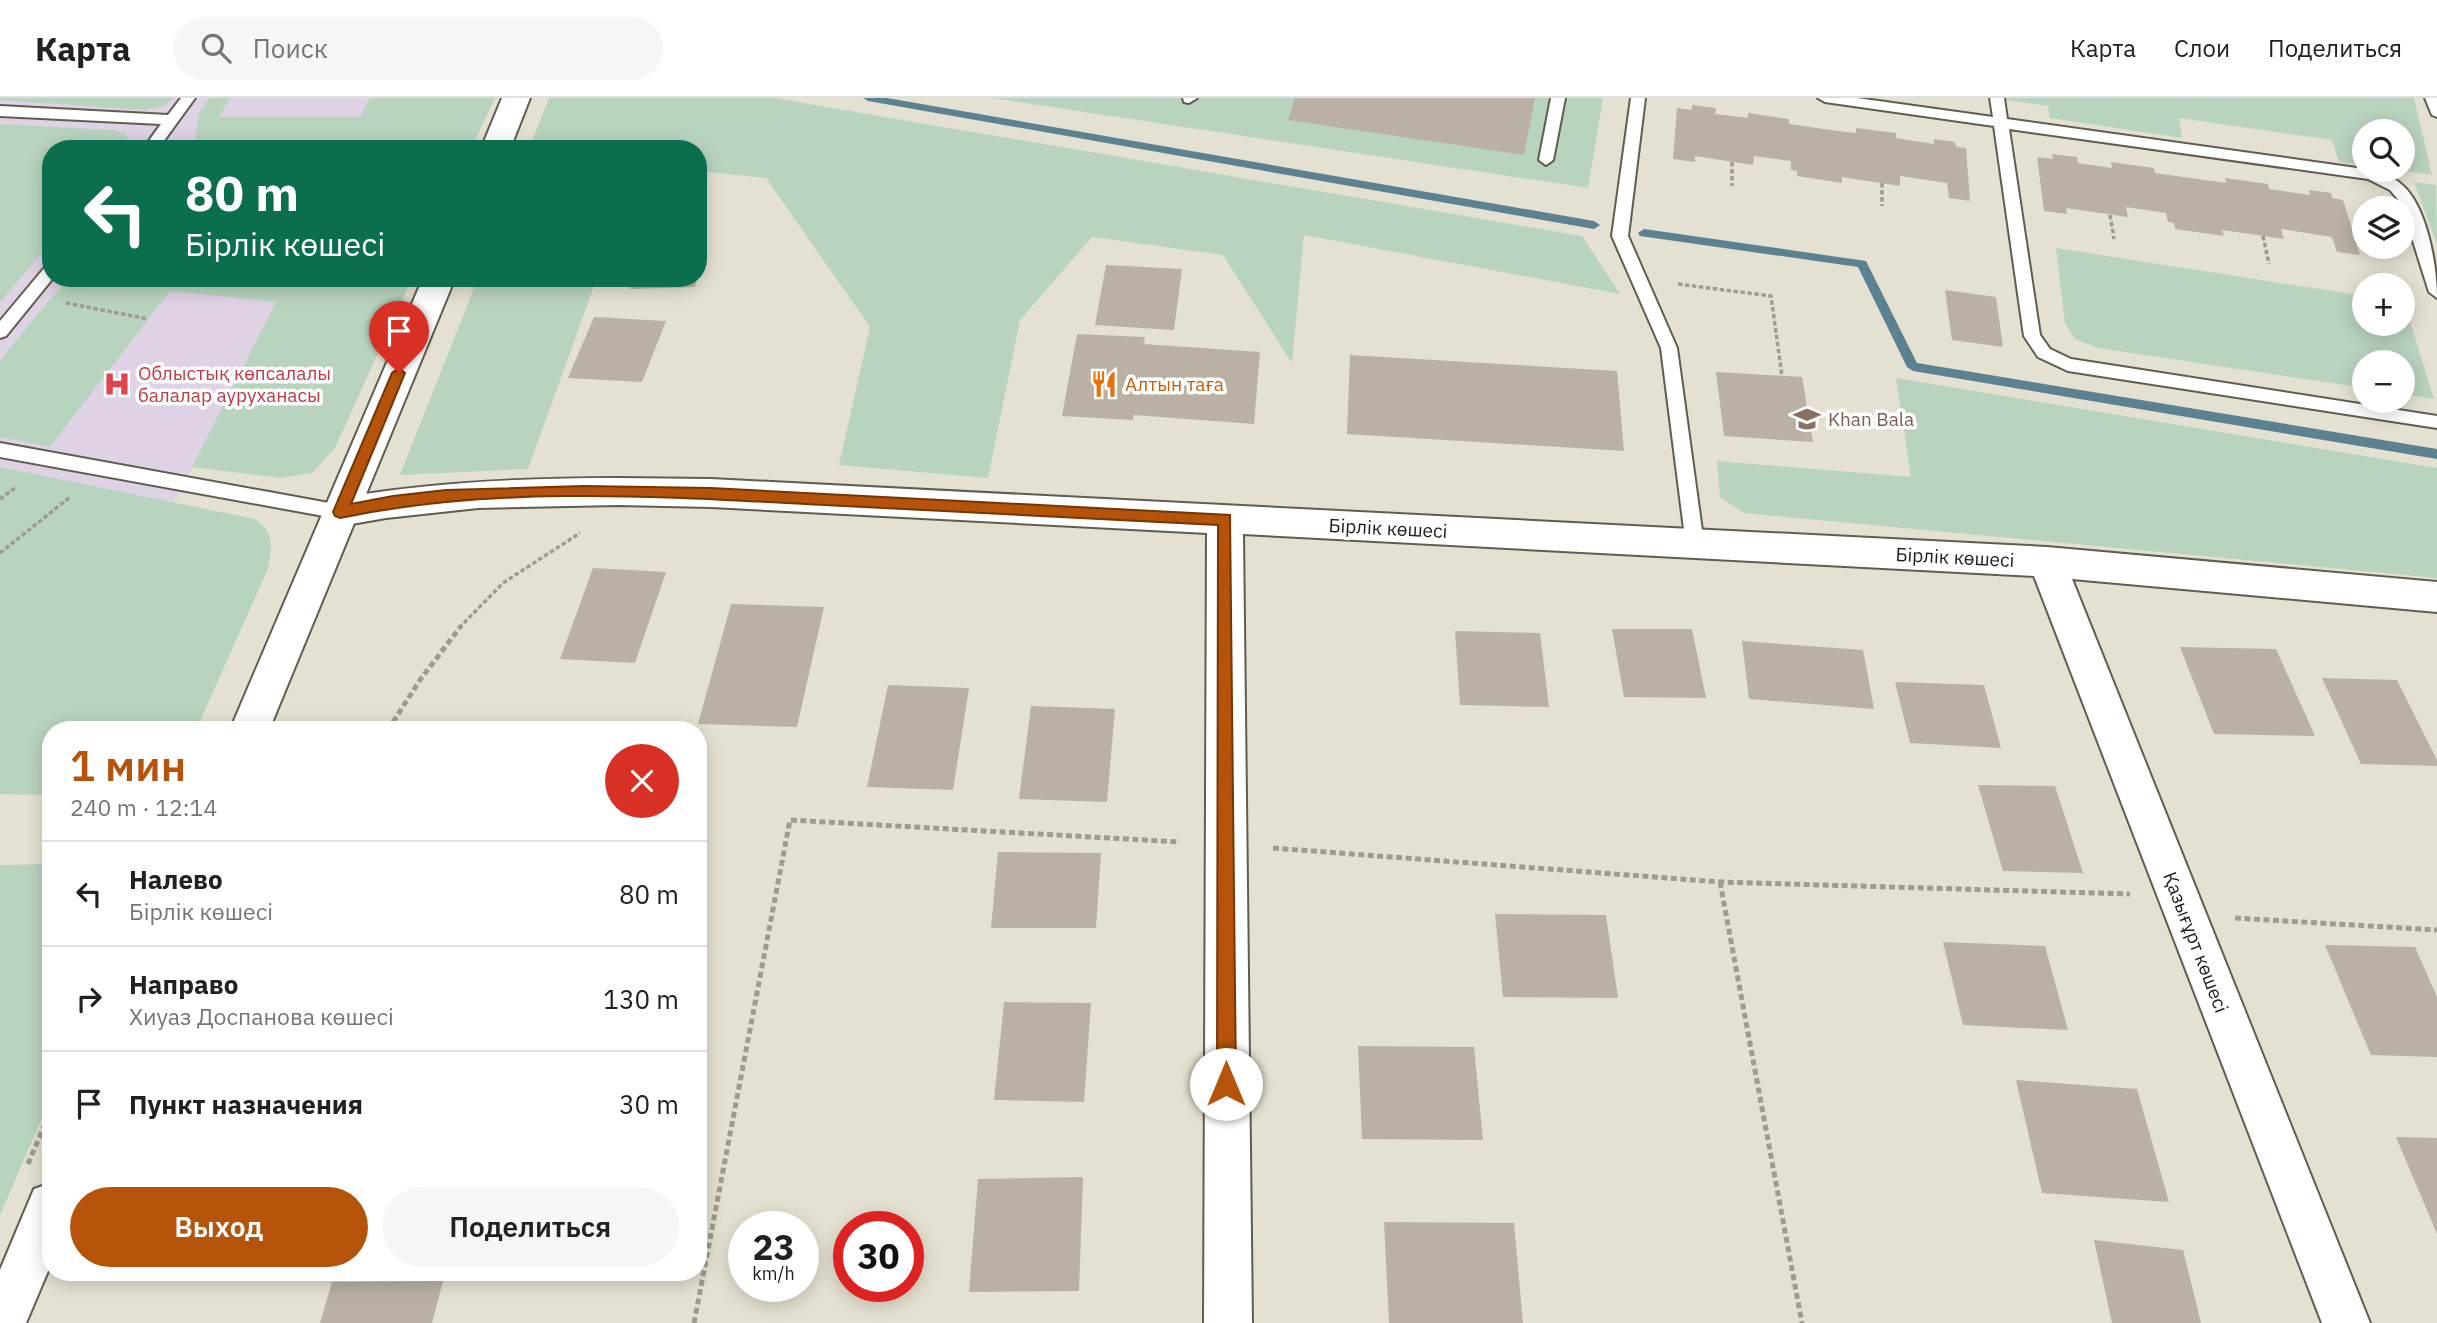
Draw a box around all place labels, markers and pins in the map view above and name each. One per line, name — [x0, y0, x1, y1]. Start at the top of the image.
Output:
pin — [369, 301, 429, 373]
place label: Облыстық көпсалалы балалар ауруханасы — [138, 361, 331, 407]
hospital icon: Облыстық көпсалалы балалар ауруханасы — [102, 369, 132, 399]
restaurant icon: Алтын таға — [1089, 369, 1119, 399]
place label: Алтын таға — [1125, 372, 1224, 396]
school or university icon: Khan Bala — [1792, 404, 1822, 434]
place label: Khan Bala — [1828, 407, 1914, 431]

